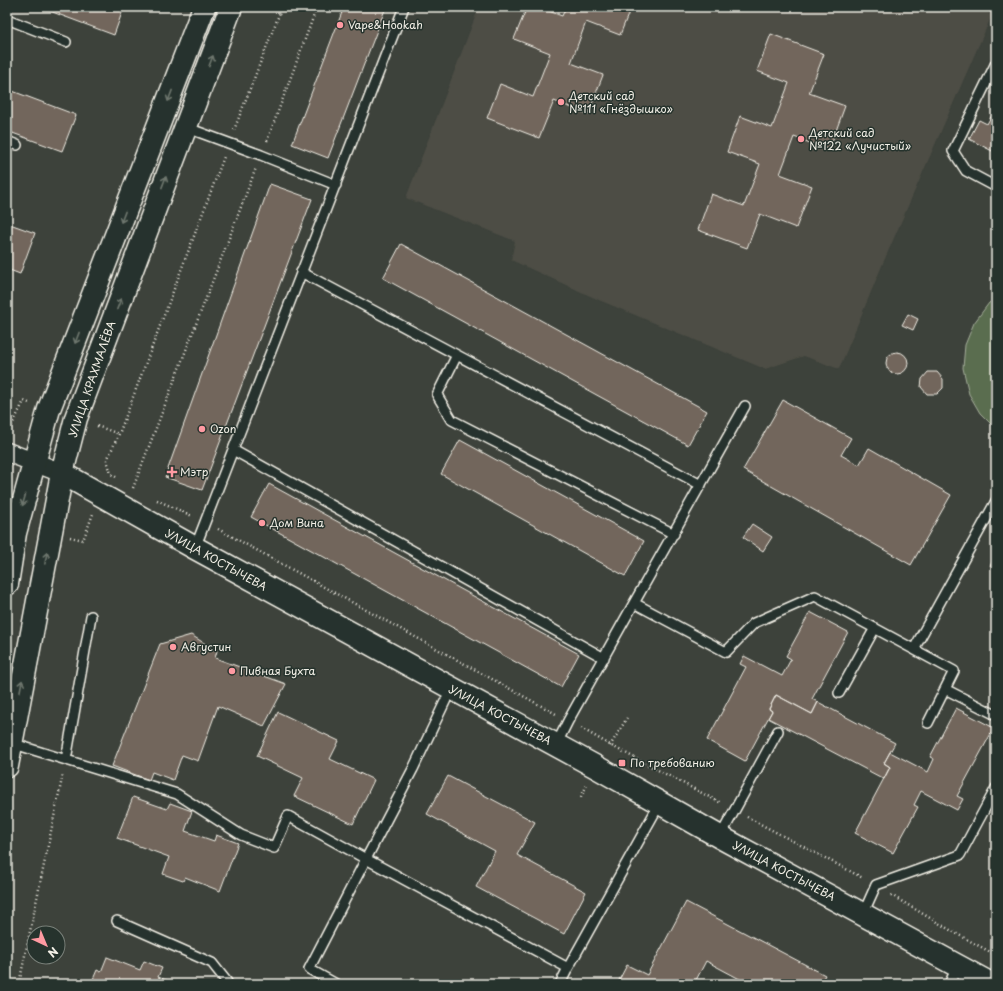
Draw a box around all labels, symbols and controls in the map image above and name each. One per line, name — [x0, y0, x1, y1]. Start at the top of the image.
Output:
place label: Vape&Hookah — [348, 16, 423, 33]
marker: Vape&Hookah — [335, 20, 345, 30]
one-way arrow — [207, 55, 215, 67]
place label: Детский сад №111 «Гнёздышко» — [568, 87, 673, 117]
one-way arrow — [165, 89, 173, 101]
marker: Детский сад №111 «Гнёздышко» — [556, 97, 566, 107]
place label: Детский сад №122 «Лучистый» — [808, 124, 911, 154]
marker: Детский сад №122 «Лучистый» — [796, 134, 806, 144]
one-way arrow — [161, 177, 169, 189]
one-way arrow — [119, 211, 127, 223]
one-way arrow — [115, 298, 123, 310]
street label: УЛИЦА КРАХМАЛЁВА — [64, 318, 119, 439]
one-way arrow — [72, 332, 80, 344]
place label: Ozon — [210, 420, 236, 437]
marker: Ozon — [197, 424, 207, 434]
place label: Мэтр — [180, 463, 209, 480]
marker: Мэтр — [167, 467, 177, 477]
one-way arrow — [20, 494, 28, 507]
place label: Дом Вина — [269, 514, 324, 531]
marker: Дом Вина — [257, 518, 267, 528]
street label: УЛИЦА КОСТЫЧЕВА — [162, 524, 270, 595]
one-way arrow — [42, 552, 50, 565]
place label: Августин — [181, 638, 231, 655]
marker: Августин — [168, 642, 178, 652]
place label: Пивная Бухта — [240, 662, 316, 679]
marker: Пивная Бухта — [227, 666, 237, 676]
one-way arrow — [18, 680, 26, 693]
street label: УЛИЦА КОСТЫЧЕВА — [446, 680, 555, 749]
place label: По требованию — [630, 754, 715, 771]
marker: По требованию — [617, 758, 627, 768]
street label: УЛИЦА КОСТЫЧЕВА — [730, 836, 839, 905]
north arrow — [26, 925, 66, 965]
text: N — [44, 943, 62, 962]

